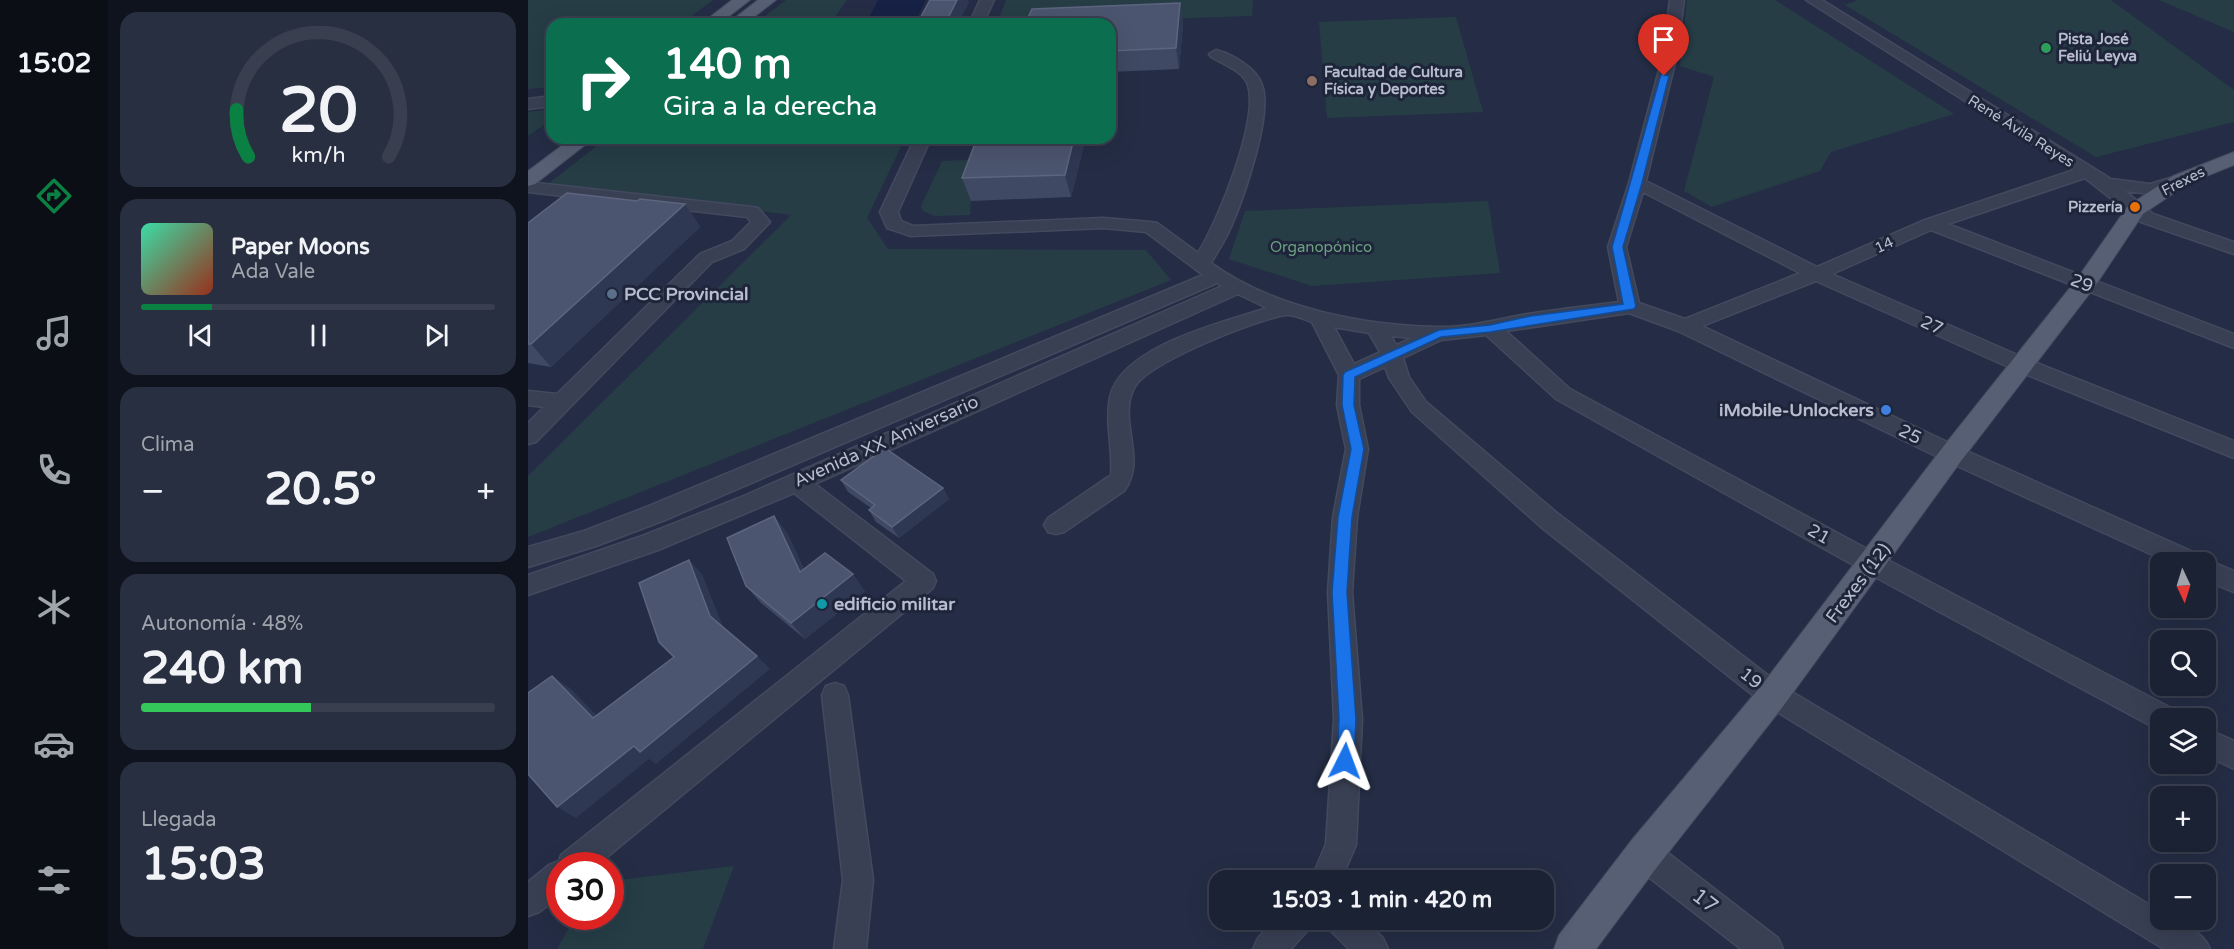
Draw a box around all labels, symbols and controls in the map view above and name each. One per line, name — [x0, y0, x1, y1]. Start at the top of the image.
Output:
pin — [1638, 14, 1689, 76]
icon: arrive — [1647, 23, 1680, 56]
place label: Pista José Feliú Leyva — [2058, 30, 2137, 66]
text: 140 m — [663, 39, 792, 90]
marker: Pista José Feliú Leyva — [2039, 41, 2053, 55]
icon: right — [564, 42, 642, 120]
text: 15:02 — [17, 47, 91, 80]
place label: Facultad de Cultura Física y Deportes — [1324, 63, 1463, 99]
text: 20 — [279, 74, 357, 149]
marker: Facultad de Cultura Física y Deportes — [1305, 74, 1319, 88]
text: Gira a la derecha — [663, 90, 877, 123]
street label: René Ávila Reyes — [1965, 91, 2077, 171]
text: km/h — [291, 142, 345, 168]
street label: Frexes — [2158, 162, 2208, 200]
icon: directions — [33, 175, 75, 217]
place label: Pizzería — [2068, 198, 2123, 216]
marker: Pizzería — [2128, 200, 2142, 214]
street label: 14 — [1872, 233, 1896, 257]
text: Paper Moons — [231, 234, 370, 260]
park label: Organopónico — [1270, 238, 1372, 256]
text: Ada Vale — [231, 260, 315, 284]
street label: 29 — [2068, 269, 2096, 297]
place label: PCC Provincial — [624, 283, 749, 305]
marker: PCC Provincial — [605, 287, 619, 301]
street label: 27 — [1917, 310, 1947, 340]
icon: music — [33, 312, 75, 354]
icon: previous — [184, 319, 217, 352]
icon: pause — [302, 319, 335, 352]
icon: next — [420, 319, 453, 352]
street label: Avenida XX Aniversario — [790, 390, 982, 492]
place label: iMobile-Unlockers — [1719, 399, 1874, 421]
marker: iMobile-Unlockers — [1879, 403, 1893, 417]
street label: 25 — [1895, 419, 1925, 449]
text: Clima — [141, 433, 194, 457]
icon: phone — [33, 449, 75, 491]
text: 20.5° — [264, 463, 377, 517]
text: − — [141, 472, 165, 511]
text: + — [476, 472, 495, 511]
street label: 21 — [1804, 519, 1834, 549]
street label: Frexes (12) — [1821, 539, 1895, 627]
north arrow — [2150, 552, 2216, 618]
map controls — [2150, 552, 2216, 930]
icon: climate — [33, 586, 75, 628]
place label: edificio militar — [834, 593, 956, 615]
marker: edificio militar — [815, 597, 829, 611]
text: Autonomía · 48% — [141, 612, 303, 636]
button: search — [2150, 630, 2216, 696]
text: 240 km — [141, 642, 303, 696]
street label: 19 — [1735, 662, 1767, 694]
button: layers — [2150, 708, 2216, 774]
icon: car — [33, 723, 75, 765]
position arrow — [1313, 729, 1377, 793]
button: + — [2150, 786, 2216, 852]
text: Llegada — [141, 808, 217, 832]
text: 15:03 — [141, 838, 266, 892]
speed limit sign: 30 — [546, 852, 624, 930]
icon: filters — [33, 859, 75, 901]
button: − — [2150, 864, 2216, 930]
street label: 17 — [1687, 883, 1723, 919]
text: 15:03 · 1 min · 420 m — [1271, 887, 1492, 913]

